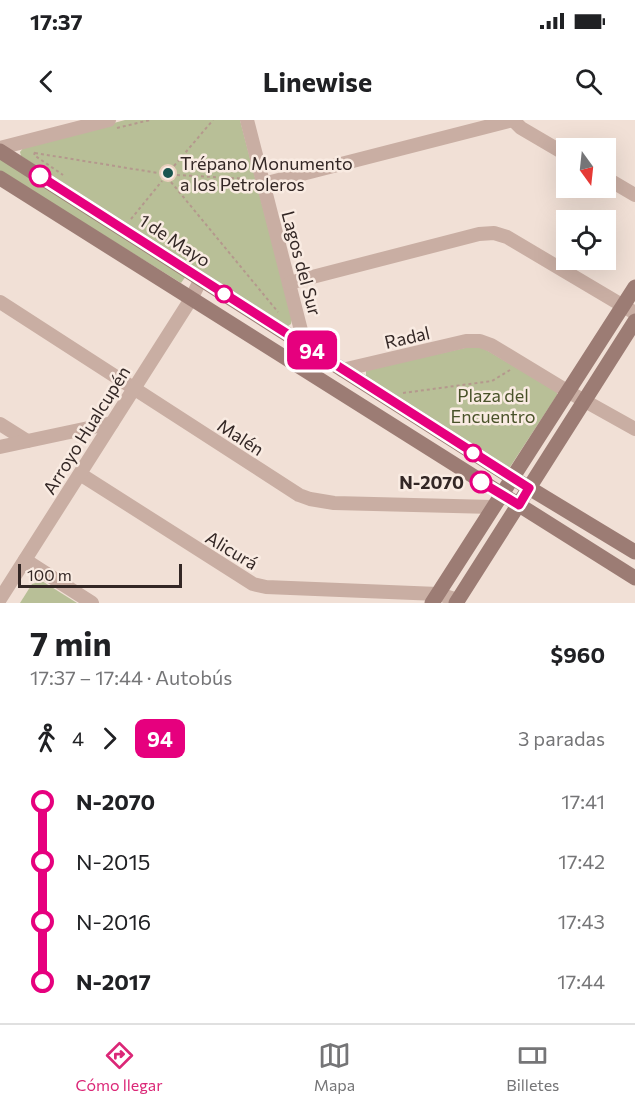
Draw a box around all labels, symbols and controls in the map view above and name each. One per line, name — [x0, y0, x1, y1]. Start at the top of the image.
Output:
text: 17:37 — [30, 8, 83, 35]
icon: back — [30, 65, 63, 98]
text: Linewise — [263, 65, 372, 98]
icon: search — [572, 65, 605, 98]
north arrow — [556, 138, 616, 198]
map controls — [556, 138, 616, 270]
place label: Trépano Monumento a los Petroleros — [180, 152, 353, 195]
unlabelled marker — [29, 165, 51, 187]
marker: Trépano Monumento a los Petroleros — [161, 166, 175, 180]
street label: Lagos del Sur — [277, 208, 327, 318]
street label: 1 de Mayo — [135, 209, 215, 271]
button: locate — [556, 210, 616, 270]
unlabelled marker — [215, 285, 233, 303]
street label: Radal — [382, 321, 432, 353]
line badge: 94 — [285, 330, 339, 370]
text: 94 — [299, 338, 325, 363]
street label: Arroyo Hualcupén — [38, 362, 134, 498]
park label: Plaza del Encuentro — [451, 384, 535, 427]
street label: Malén — [214, 414, 268, 460]
unlabelled marker — [464, 444, 482, 462]
place label: N-2070 — [399, 471, 464, 493]
marker: N-2070 — [470, 471, 492, 493]
street label: Alicurá — [202, 526, 262, 574]
scale bar — [18, 561, 182, 588]
text: 100 m — [27, 565, 72, 584]
text: 7 min — [30, 622, 112, 663]
text: $960 — [551, 641, 605, 668]
text: 17:37 – 17:44 · Autobús — [30, 665, 232, 689]
icon: walk — [30, 722, 63, 755]
icon: forward — [93, 722, 126, 755]
text: 4 — [72, 726, 84, 750]
text: 94 — [147, 726, 173, 751]
text: 3 paradas — [518, 726, 605, 750]
text: N-2070 — [76, 788, 155, 815]
text: 17:41 — [561, 789, 605, 813]
text: N-2015 — [76, 848, 150, 875]
text: 17:42 — [558, 849, 605, 873]
text: N-2016 — [76, 908, 151, 935]
text: 17:43 — [558, 909, 605, 933]
text: N-2017 — [76, 968, 151, 995]
text: 17:44 — [557, 969, 605, 993]
tab: Cómo llegar — [76, 1039, 163, 1094]
tab: Mapa — [314, 1039, 355, 1094]
tab: Billetes — [506, 1039, 559, 1094]

